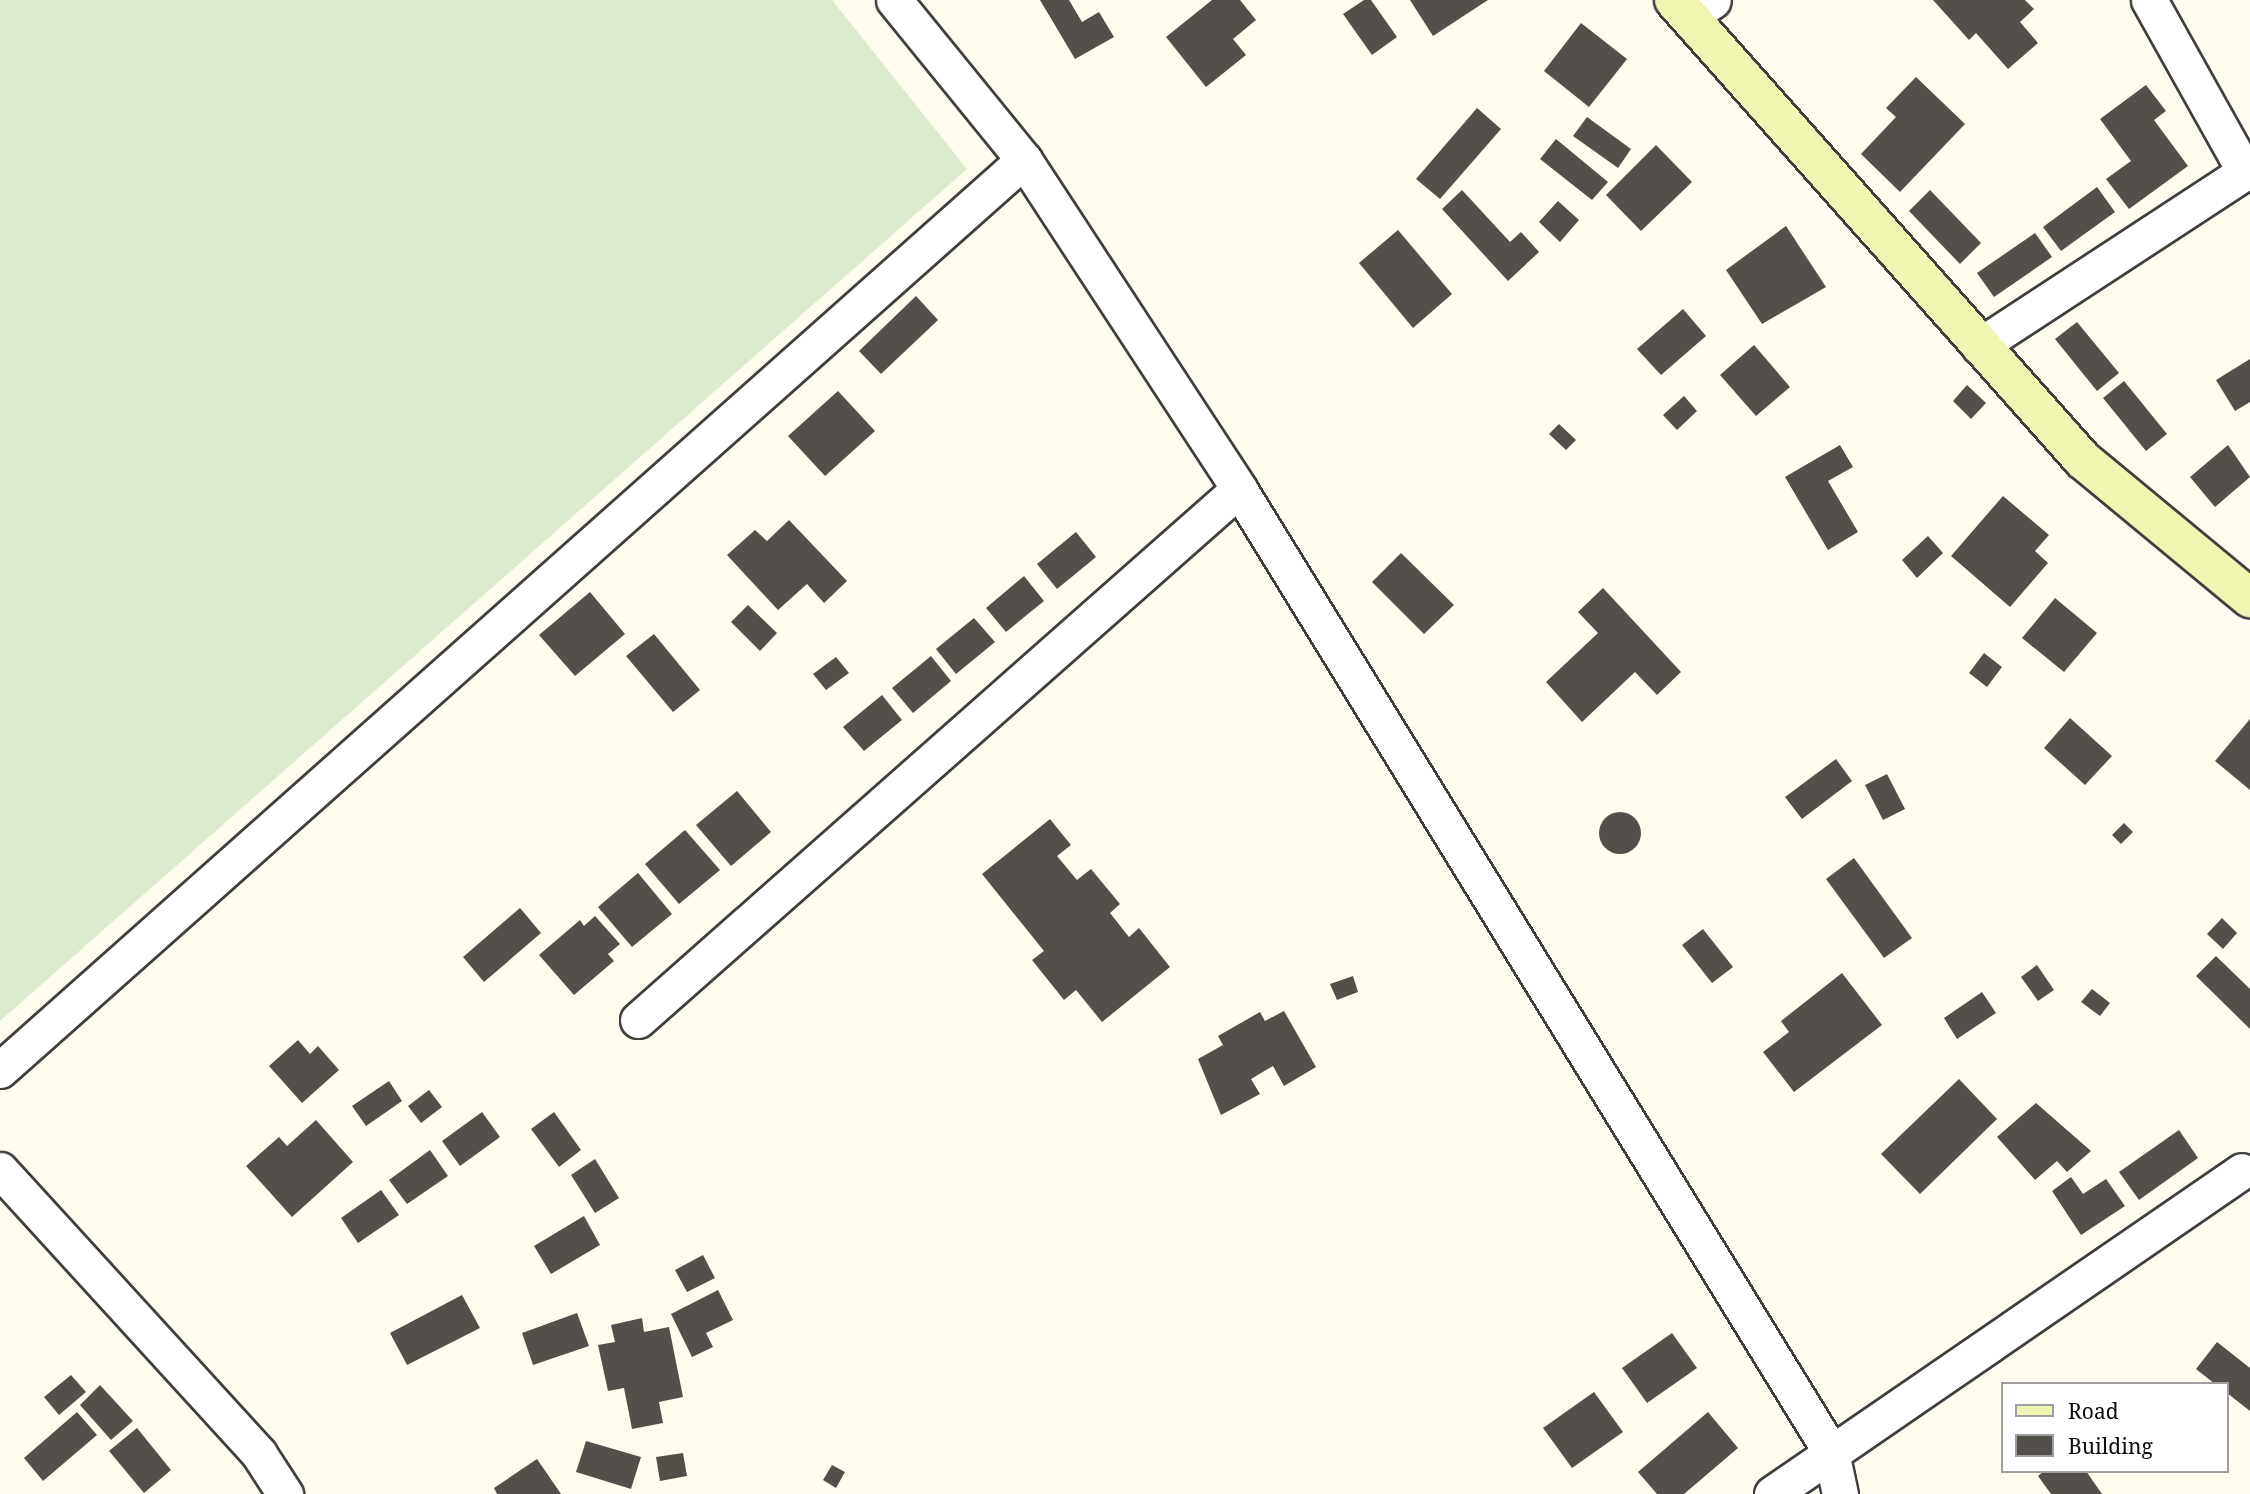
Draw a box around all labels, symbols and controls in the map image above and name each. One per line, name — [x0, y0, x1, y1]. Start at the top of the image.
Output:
legend — [2002, 1382, 2229, 1473]
text: Road — [2068, 1397, 2119, 1425]
text: Building — [2068, 1432, 2153, 1460]

